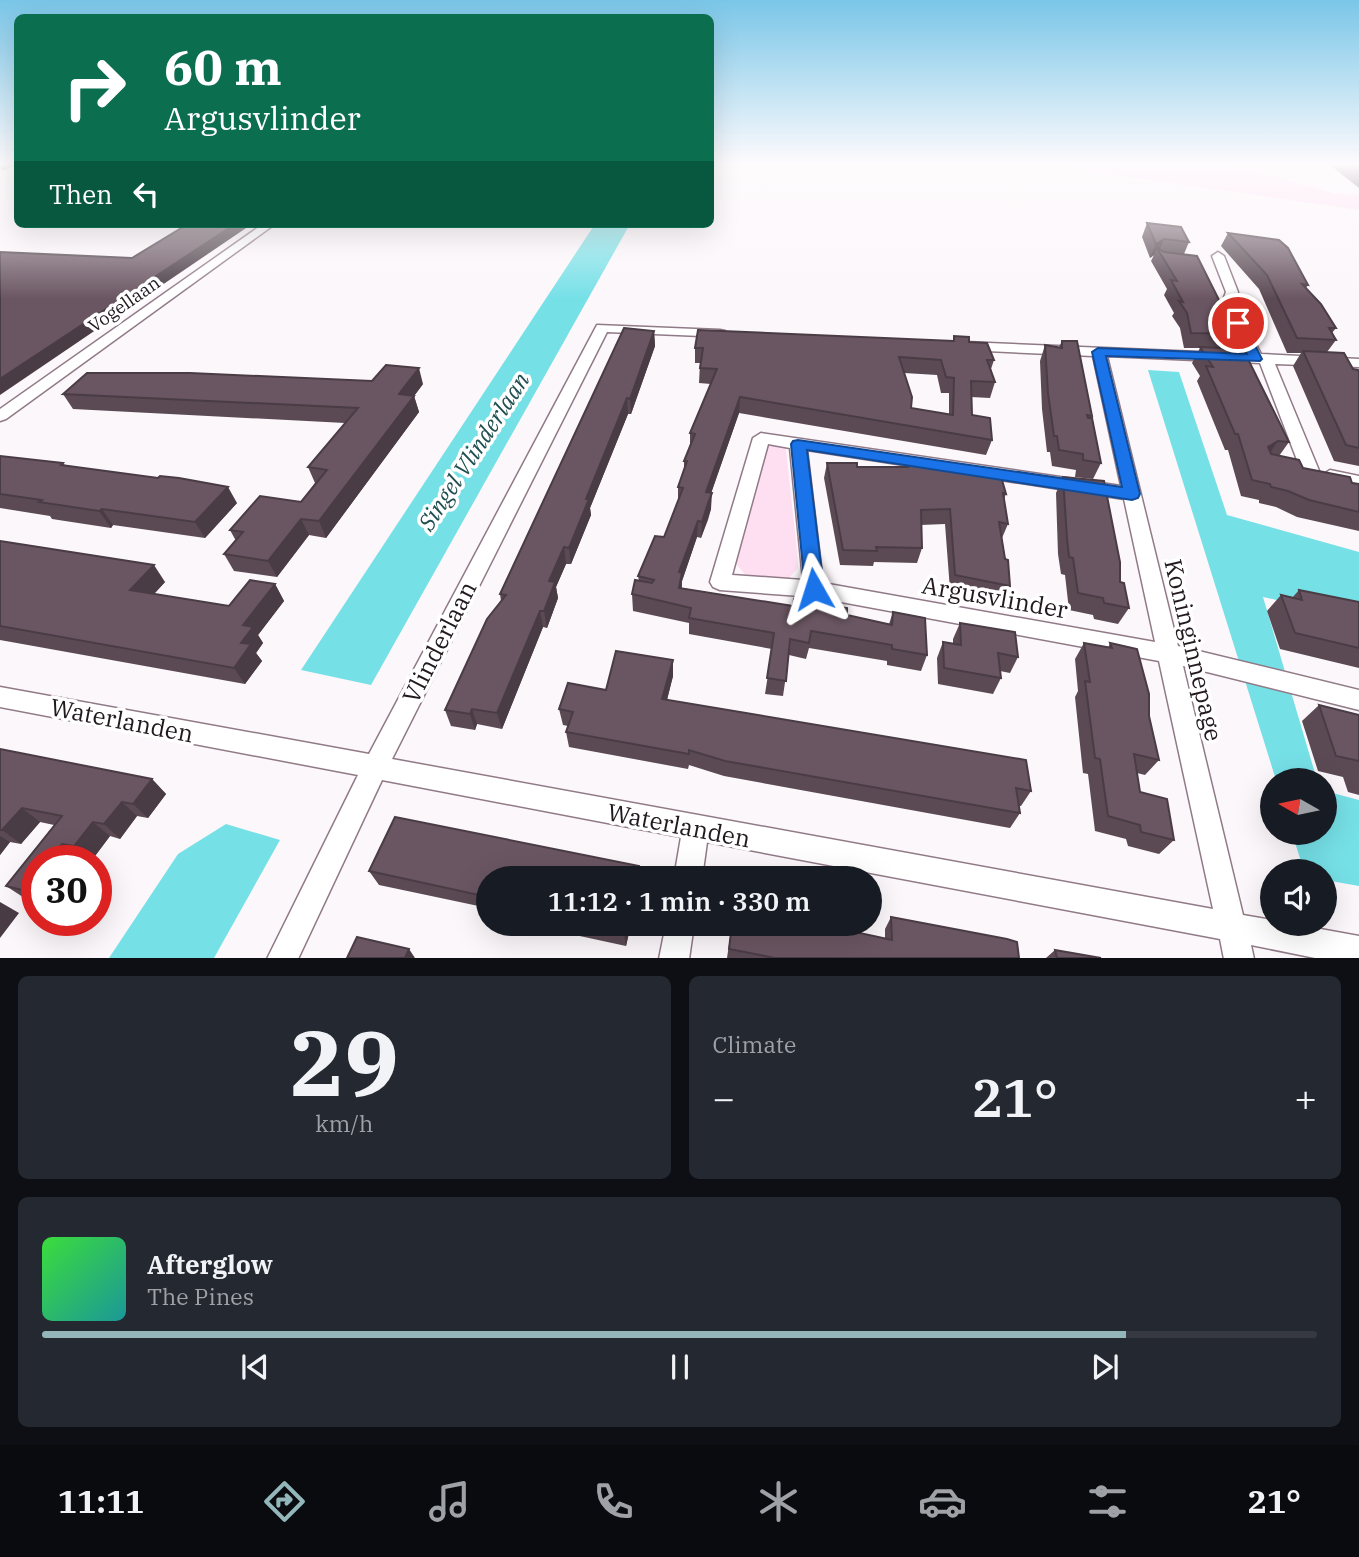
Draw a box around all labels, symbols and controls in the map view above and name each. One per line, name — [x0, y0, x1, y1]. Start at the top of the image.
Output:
text: 60 m — [164, 35, 282, 98]
icon: right — [49, 42, 140, 133]
text: Argusvlinder — [164, 97, 361, 139]
icon: left — [127, 175, 165, 213]
text: Then — [49, 177, 113, 211]
street label: Vogellaan — [84, 271, 164, 337]
pin — [1208, 293, 1268, 353]
icon: arrive — [1219, 304, 1257, 342]
water label: Singel Vlinderlaan — [410, 366, 535, 537]
position arrow — [777, 552, 851, 626]
street label: Koninginnepage — [1157, 556, 1231, 744]
street label: Argusvlinder — [920, 568, 1071, 626]
street label: Vlinderlaan — [395, 576, 483, 708]
street label: Waterlanden — [48, 690, 196, 750]
north arrow — [1260, 768, 1337, 845]
map controls — [1260, 768, 1337, 936]
street label: Waterlanden — [605, 795, 753, 855]
speed limit sign: 30 — [21, 845, 112, 936]
button: sound — [1260, 859, 1337, 936]
text: 11:12 · 1 min · 330 m — [548, 884, 810, 918]
text: 29 — [290, 1003, 399, 1121]
text: Climate — [713, 1029, 796, 1059]
text: 21° — [971, 1064, 1058, 1131]
text: − — [713, 1073, 735, 1122]
text: + — [1294, 1073, 1317, 1122]
text: km/h — [315, 1108, 373, 1138]
text: Afterglow — [147, 1247, 273, 1281]
text: The Pines — [147, 1281, 254, 1311]
icon: previous — [236, 1348, 274, 1386]
icon: pause — [661, 1348, 699, 1386]
icon: next — [1086, 1348, 1124, 1386]
icon: directions — [260, 1477, 309, 1526]
icon: music — [425, 1477, 474, 1526]
icon: phone — [589, 1477, 638, 1526]
icon: climate — [754, 1477, 803, 1526]
icon: car — [918, 1477, 967, 1526]
icon: filters — [1083, 1477, 1132, 1526]
text: 11:11 — [58, 1480, 144, 1522]
text: 21° — [1248, 1480, 1301, 1522]

